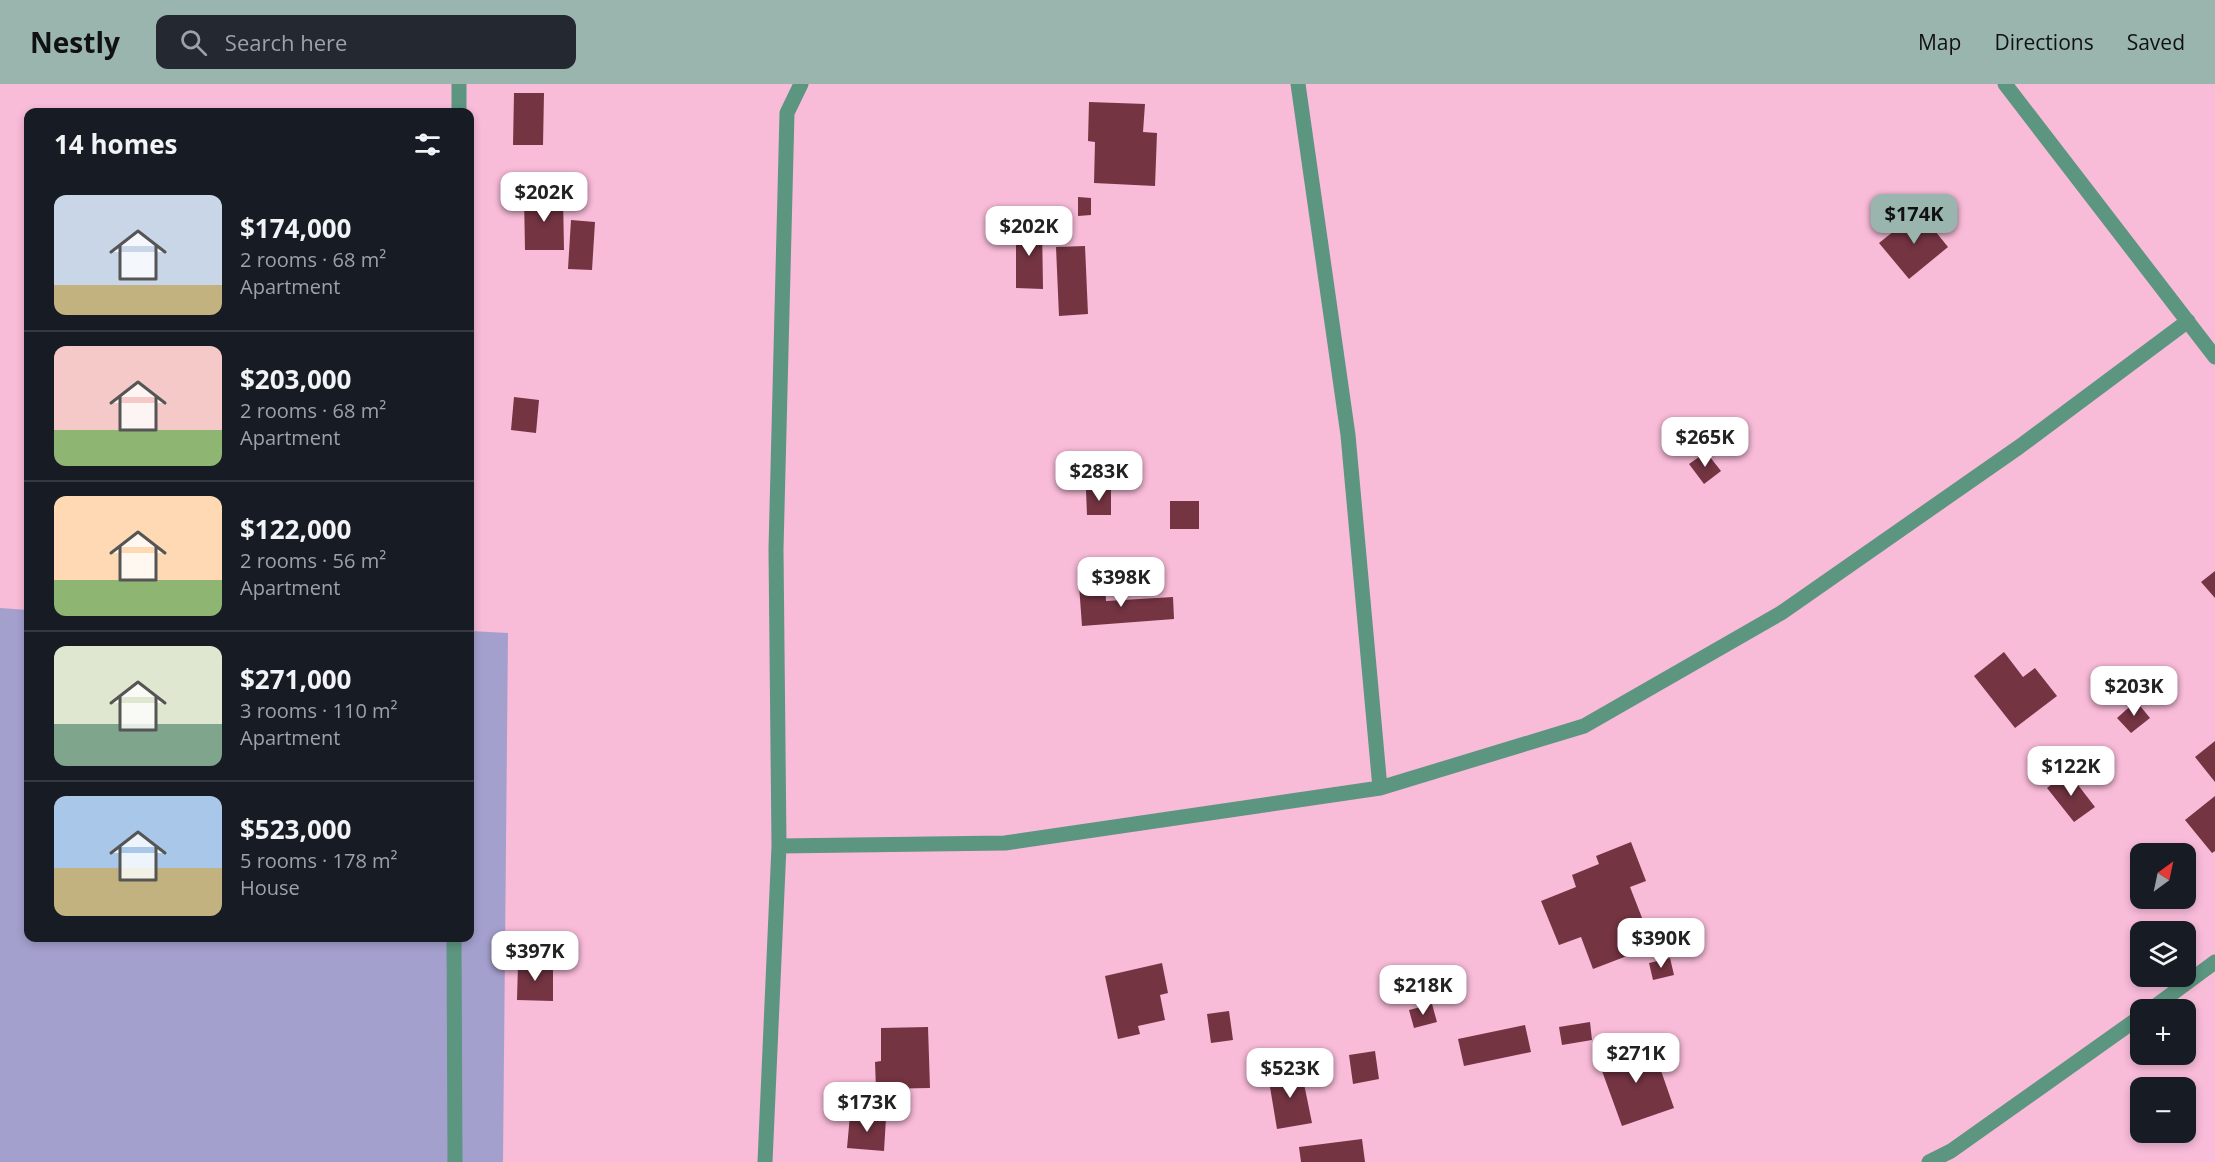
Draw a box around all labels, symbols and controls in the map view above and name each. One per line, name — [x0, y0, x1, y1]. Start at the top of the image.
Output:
search box — [156, 15, 576, 69]
text: Nestly — [30, 23, 120, 61]
icon: search — [177, 26, 210, 59]
text: Search here — [225, 27, 347, 57]
text: Map — [1918, 28, 1961, 56]
text: Directions — [1994, 28, 2094, 56]
text: Saved — [2127, 28, 2185, 56]
text: 14 homes — [54, 126, 178, 162]
icon: filters — [411, 128, 444, 161]
pin: $202K — [502, 172, 586, 223]
text: $202K — [514, 178, 574, 205]
pin: $174K — [1872, 194, 1956, 245]
text: $174K — [1884, 200, 1944, 227]
pin: $202K — [987, 206, 1071, 257]
text: $174,000 — [240, 210, 351, 246]
text: $202K — [999, 212, 1059, 239]
icon: home — [102, 219, 174, 291]
text: 2 rooms · 68 m² — [240, 246, 386, 273]
text: Apartment — [240, 273, 340, 300]
text: $203,000 — [240, 361, 351, 397]
icon: home — [102, 370, 174, 442]
text: 2 rooms · 68 m² — [240, 397, 386, 424]
pin: $265K — [1663, 417, 1747, 468]
text: $265K — [1675, 423, 1735, 450]
text: Apartment — [240, 424, 340, 451]
pin: $283K — [1057, 451, 1141, 502]
text: $283K — [1069, 457, 1129, 484]
text: $122,000 — [240, 511, 351, 547]
icon: home — [102, 520, 174, 592]
text: 2 rooms · 56 m² — [240, 547, 386, 574]
pin: $398K — [1079, 557, 1163, 608]
text: $398K — [1091, 563, 1151, 590]
text: Apartment — [240, 574, 340, 601]
text: $271,000 — [240, 661, 351, 697]
pin: $203K — [2092, 666, 2176, 717]
icon: home — [102, 670, 174, 742]
text: $203K — [2104, 672, 2164, 699]
text: 3 rooms · 110 m² — [240, 697, 398, 724]
text: Apartment — [240, 724, 340, 751]
pin: $122K — [2029, 746, 2113, 797]
text: $122K — [2041, 752, 2101, 779]
text: $523,000 — [240, 811, 351, 847]
icon: home — [102, 820, 174, 892]
north arrow — [2130, 843, 2196, 909]
map controls — [2130, 843, 2196, 1143]
text: 5 rooms · 178 m² — [240, 847, 398, 874]
text: House — [240, 874, 300, 901]
pin: $390K — [1619, 918, 1703, 969]
button: layers — [2130, 921, 2196, 987]
text: $390K — [1631, 924, 1691, 951]
pin: $397K — [493, 931, 577, 982]
text: $397K — [505, 937, 565, 964]
pin: $218K — [1381, 965, 1465, 1016]
text: $218K — [1393, 971, 1453, 998]
button: + — [2130, 999, 2196, 1065]
pin: $271K — [1594, 1033, 1678, 1084]
text: $271K — [1606, 1039, 1666, 1066]
pin: $523K — [1248, 1048, 1332, 1099]
text: $523K — [1260, 1054, 1320, 1081]
button: − — [2130, 1077, 2196, 1143]
pin: $173K — [825, 1082, 909, 1133]
text: $173K — [837, 1088, 897, 1115]

